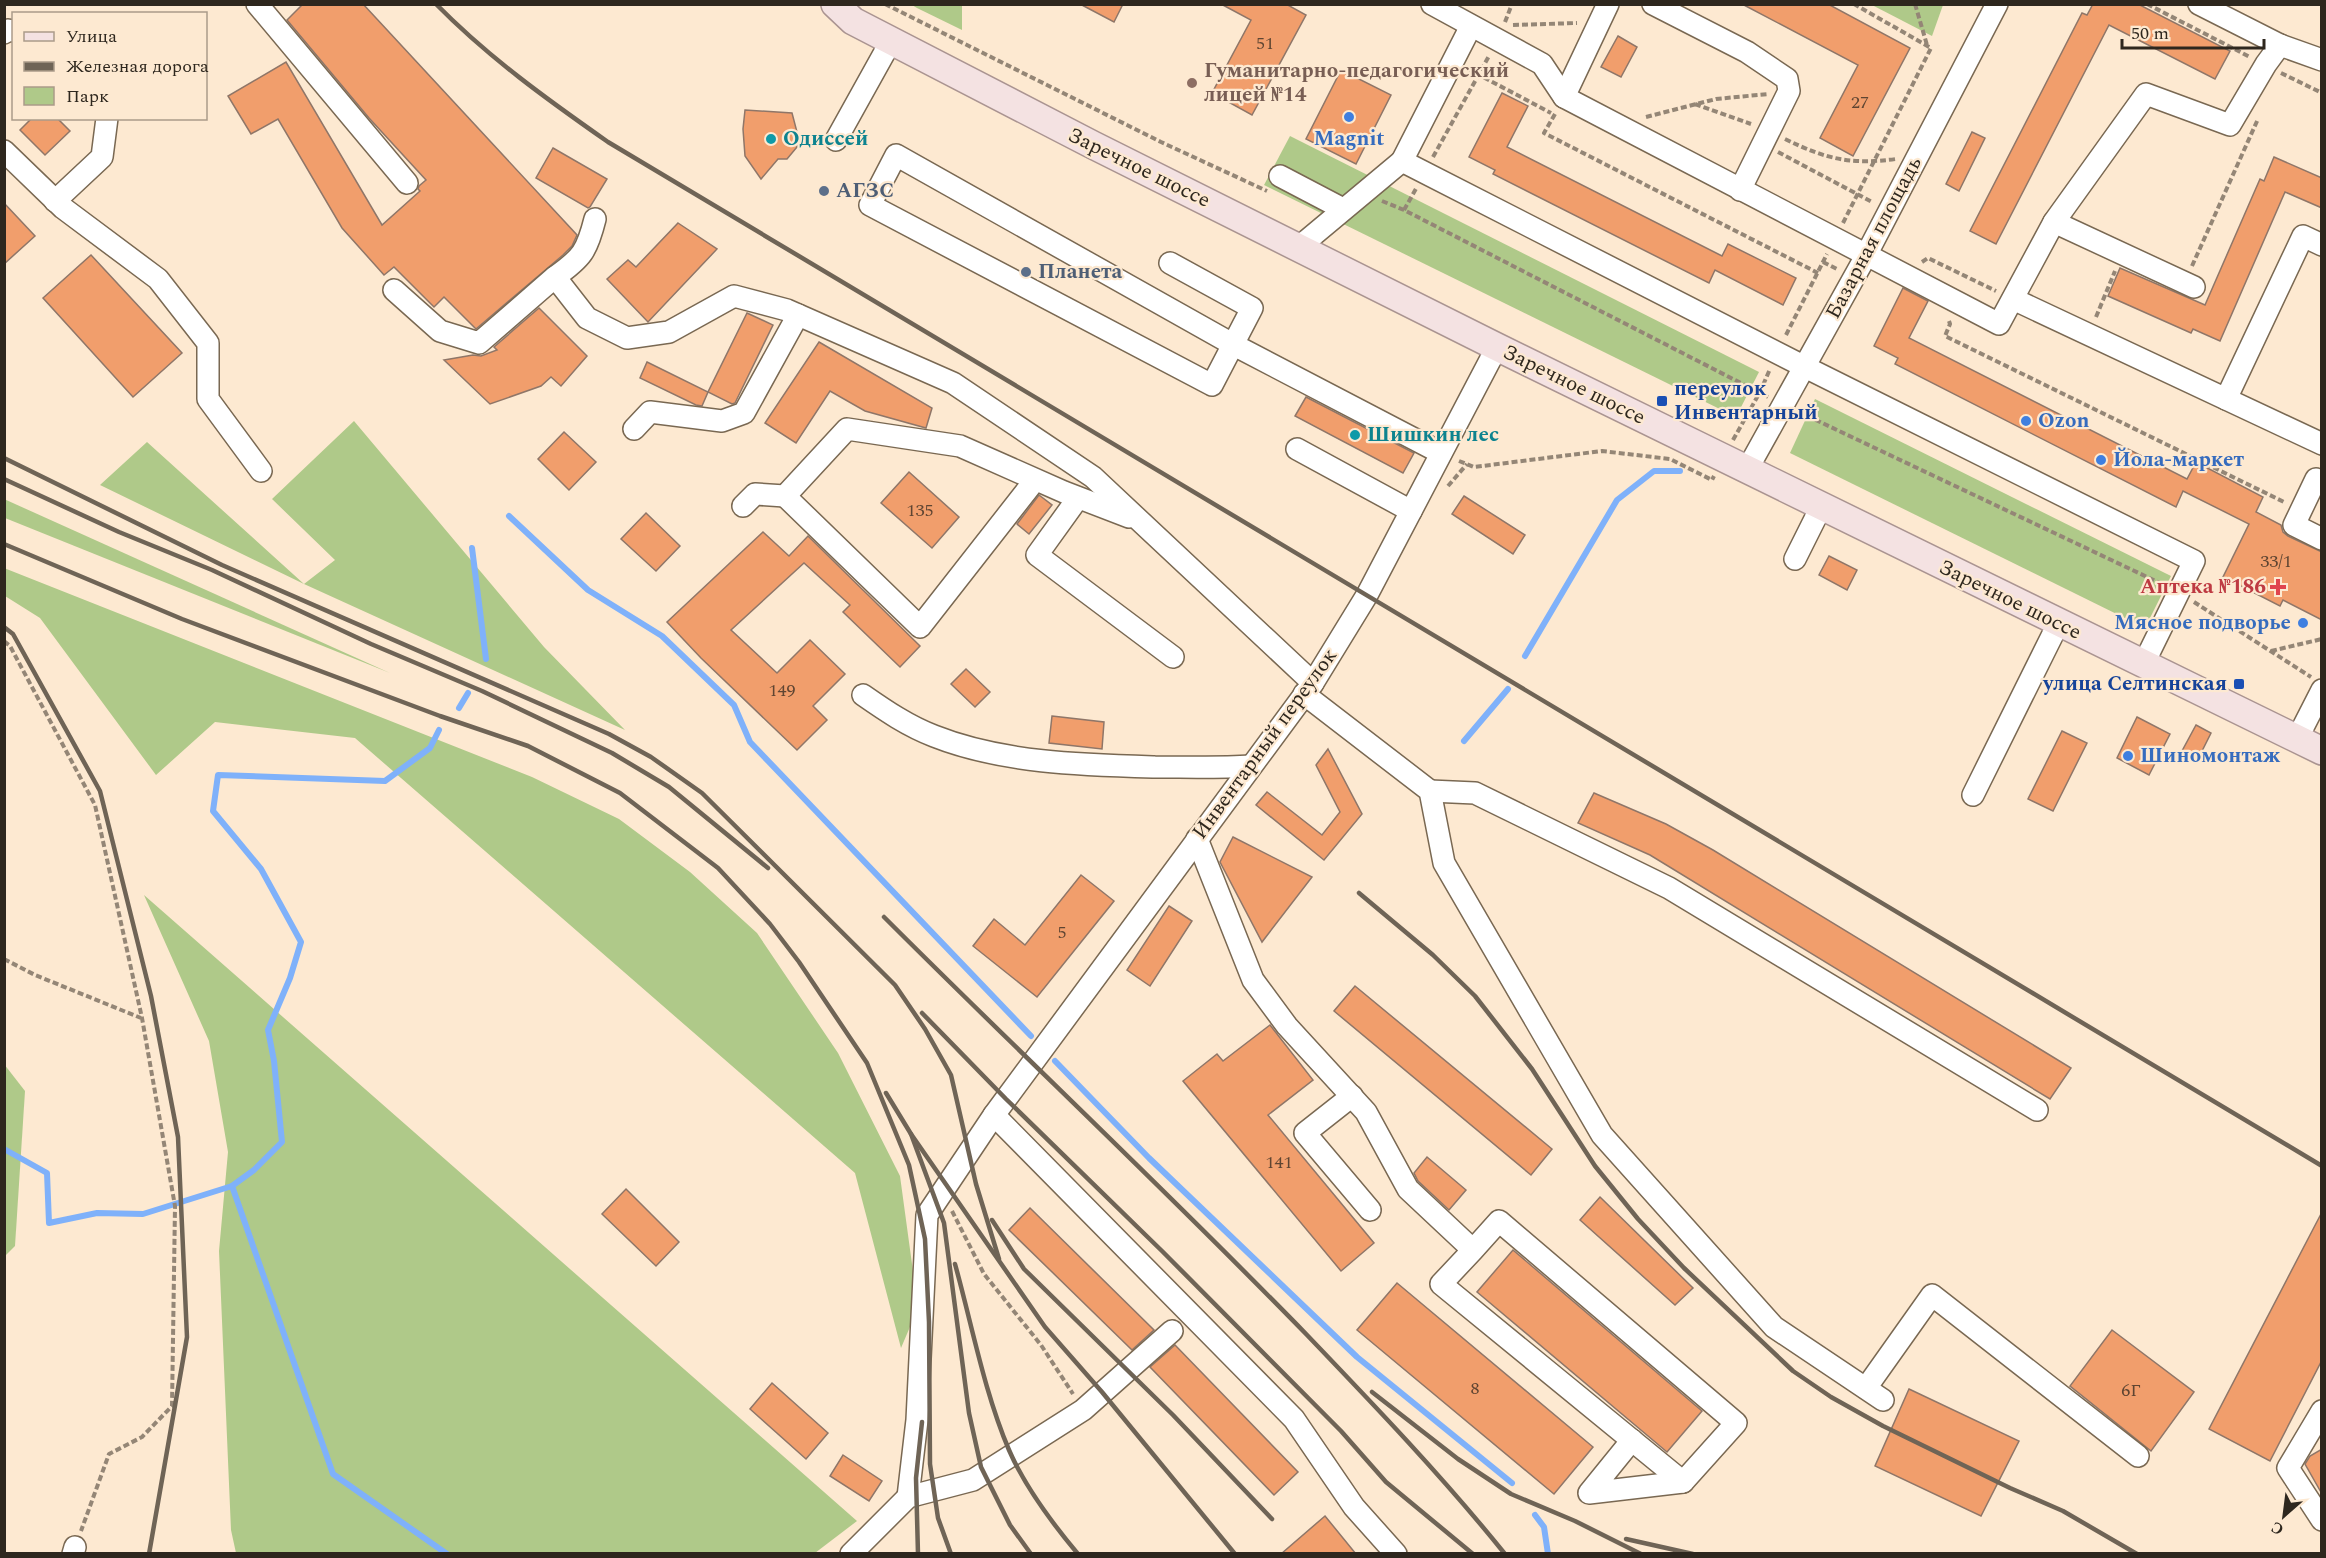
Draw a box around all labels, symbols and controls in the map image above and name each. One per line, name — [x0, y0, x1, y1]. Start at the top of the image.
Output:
legend — [12, 12, 207, 120]
scale bar — [2122, 12, 2264, 50]
text: 50 m — [2131, 20, 2169, 47]
text: Улица — [66, 23, 117, 50]
house number: 51 — [1256, 30, 1274, 57]
text: Железная дорога — [66, 53, 209, 80]
place label: Гуманитарно-педагогический лицей №14 — [1204, 55, 1509, 111]
marker: Гуманитарно-педагогический лицей №14 — [1185, 76, 1199, 90]
text: Парк — [66, 83, 109, 110]
house number: 27 — [1851, 89, 1869, 116]
marker: Magnit — [1342, 110, 1356, 124]
street label: Заречное шоссе — [1062, 120, 1216, 216]
place label: Одиссей — [783, 123, 868, 155]
place label: Magnit — [1314, 123, 1384, 155]
marker: Одиссей — [764, 132, 778, 146]
street label: Базарная площадь — [1818, 151, 1930, 325]
place label: АГЗС — [836, 175, 894, 207]
marker: АГЗС — [817, 184, 831, 198]
place label: Планета — [1038, 256, 1123, 288]
marker: Планета — [1019, 265, 1033, 279]
street label: Заречное шоссе — [1497, 337, 1651, 433]
place label: переулок Инвентарный — [1674, 373, 1818, 429]
marker: переулок Инвентарный — [1655, 394, 1669, 408]
place label: Ozon — [2038, 405, 2090, 437]
marker: Ozon — [2019, 414, 2033, 428]
place label: Шишкин лес — [1367, 419, 1499, 451]
marker: Шишкин лес — [1348, 428, 1362, 442]
place label: Йола-маркет — [2113, 444, 2245, 476]
marker: Йола-маркет — [2094, 453, 2108, 467]
house number: 135 — [907, 497, 934, 524]
house number: 33/1 — [2260, 548, 2292, 575]
street label: Заречное шоссе — [1933, 552, 2087, 648]
place label: Аптека №186 — [2140, 571, 2266, 603]
marker: Аптека №186 — [2271, 580, 2285, 594]
place label: Мясное подворье — [2114, 607, 2291, 639]
marker: Мясное подворье — [2296, 616, 2310, 630]
street label: Инвентарный переулок — [1184, 641, 1346, 846]
place label: улица Селтинская — [2042, 668, 2227, 700]
house number: 149 — [769, 677, 796, 704]
marker: улица Селтинская — [2232, 677, 2246, 691]
place label: Шиномонтаж — [2140, 740, 2281, 772]
marker: Шиномонтаж — [2121, 749, 2135, 763]
house number: 5 — [1058, 919, 1067, 946]
house number: 141 — [1266, 1149, 1293, 1176]
house number: 8 — [1471, 1375, 1480, 1402]
house number: 6Г — [2121, 1377, 2141, 1404]
north arrow — [2254, 1486, 2314, 1546]
text: С — [2267, 1515, 2288, 1542]

